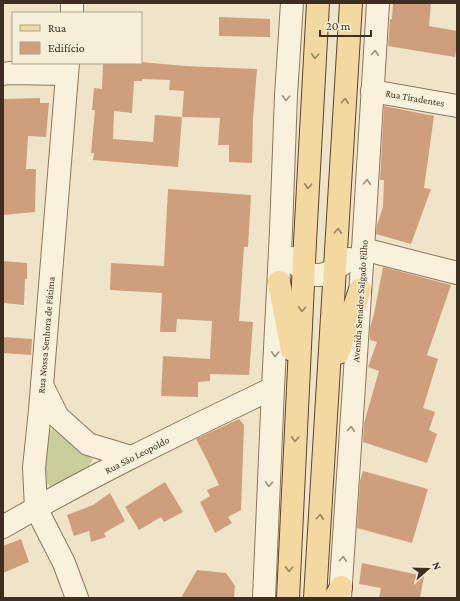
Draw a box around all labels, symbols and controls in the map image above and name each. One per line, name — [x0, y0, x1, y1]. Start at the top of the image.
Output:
legend — [12, 12, 142, 64]
scale bar — [320, 12, 371, 38]
text: 20 m — [326, 19, 351, 33]
text: Rua — [48, 21, 67, 35]
text: Edifício — [48, 41, 85, 55]
one-way arrow — [370, 50, 379, 56]
one-way arrow — [311, 53, 319, 59]
street label: Rua Tiradentes — [385, 87, 445, 109]
one-way arrow — [282, 95, 290, 101]
one-way arrow — [341, 98, 350, 104]
one-way arrow — [363, 179, 372, 185]
one-way arrow — [304, 183, 312, 189]
one-way arrow — [333, 228, 342, 234]
street label: Avenida Senador Salgado Filho — [350, 239, 370, 363]
street label: Rua Nossa Senhora de Fátima — [35, 276, 57, 394]
one-way arrow — [298, 306, 306, 312]
one-way arrow — [270, 351, 279, 357]
one-way arrow — [347, 426, 356, 432]
street label: Rua São Leopoldo — [103, 434, 171, 476]
one-way arrow — [291, 436, 300, 442]
one-way arrow — [264, 481, 273, 487]
one-way arrow — [316, 514, 325, 520]
north arrow — [408, 549, 448, 589]
one-way arrow — [339, 556, 348, 562]
text: N — [430, 560, 444, 572]
one-way arrow — [285, 566, 294, 572]

